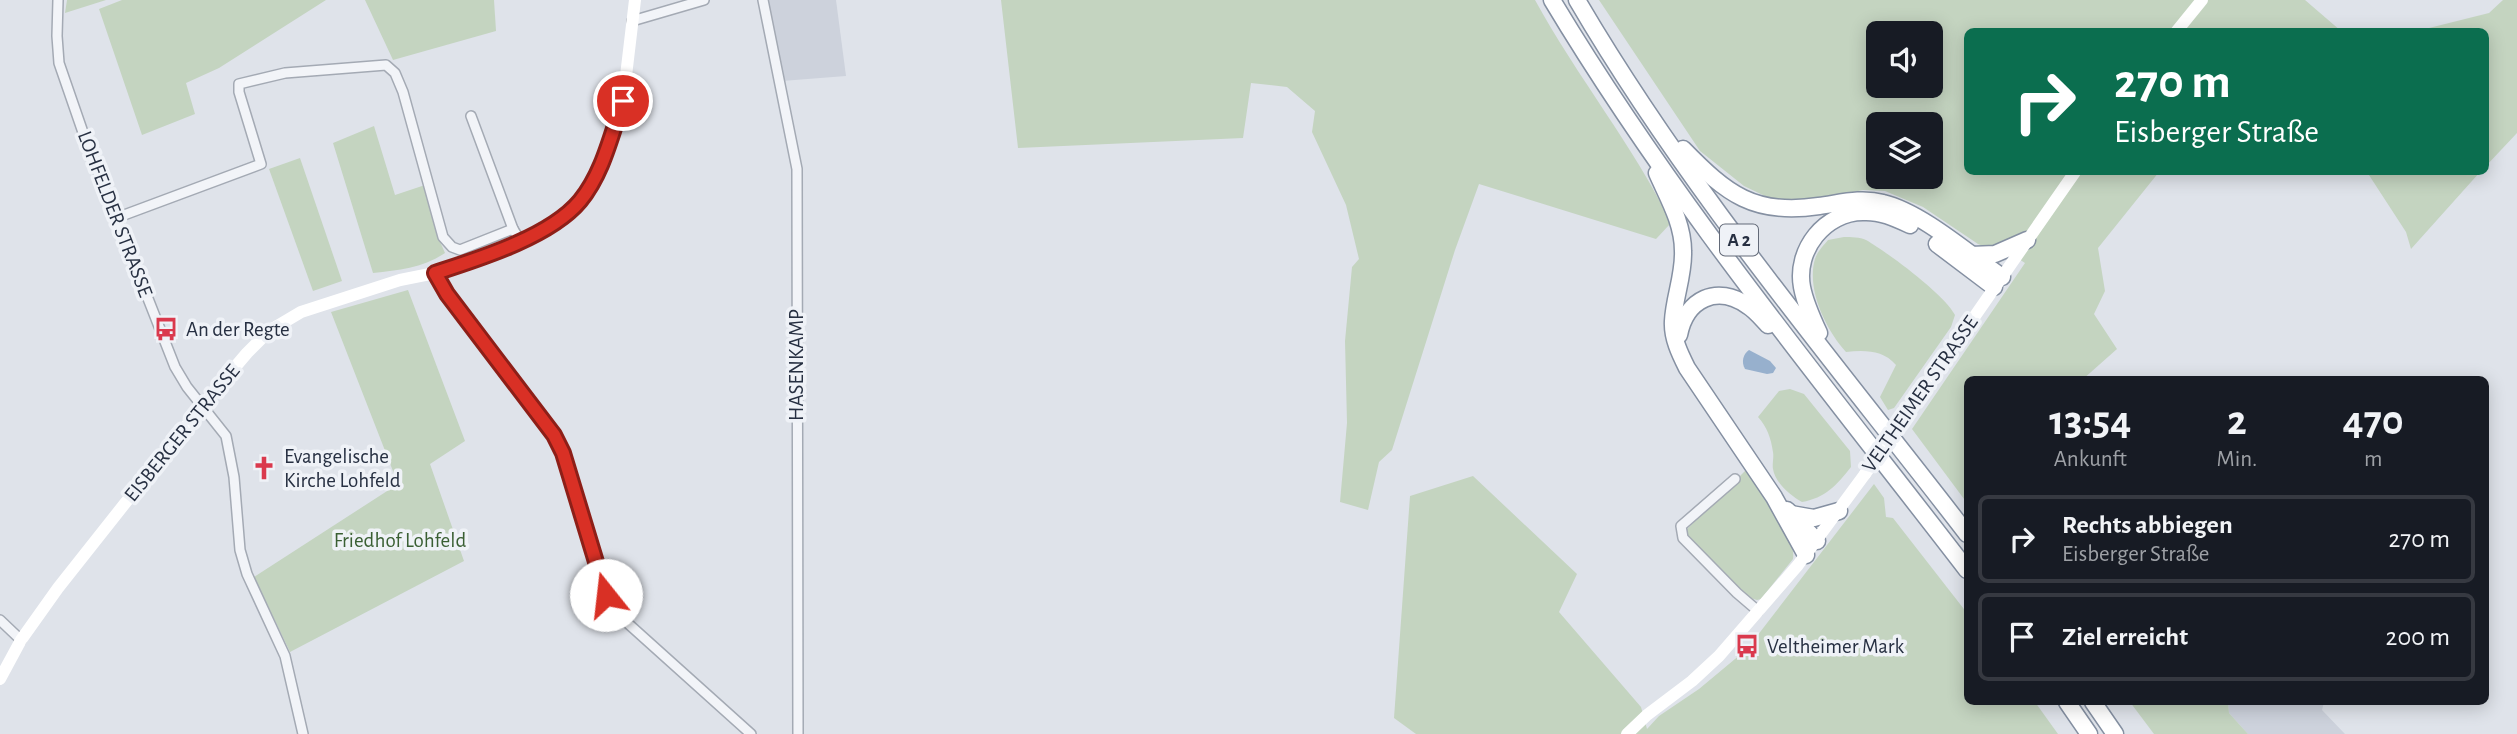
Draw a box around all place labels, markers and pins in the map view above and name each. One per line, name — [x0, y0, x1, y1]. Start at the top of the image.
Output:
pin — [593, 71, 653, 131]
bus stop icon: An der Regte — [152, 315, 180, 343]
place label: An der Regte — [186, 319, 290, 340]
place label: Evangelische Kirche Lohfeld — [284, 446, 401, 491]
church icon: Evangelische Kirche Lohfeld — [250, 454, 278, 482]
bus stop icon: Veltheimer Mark — [1733, 632, 1761, 660]
place label: Veltheimer Mark — [1767, 636, 1905, 657]

